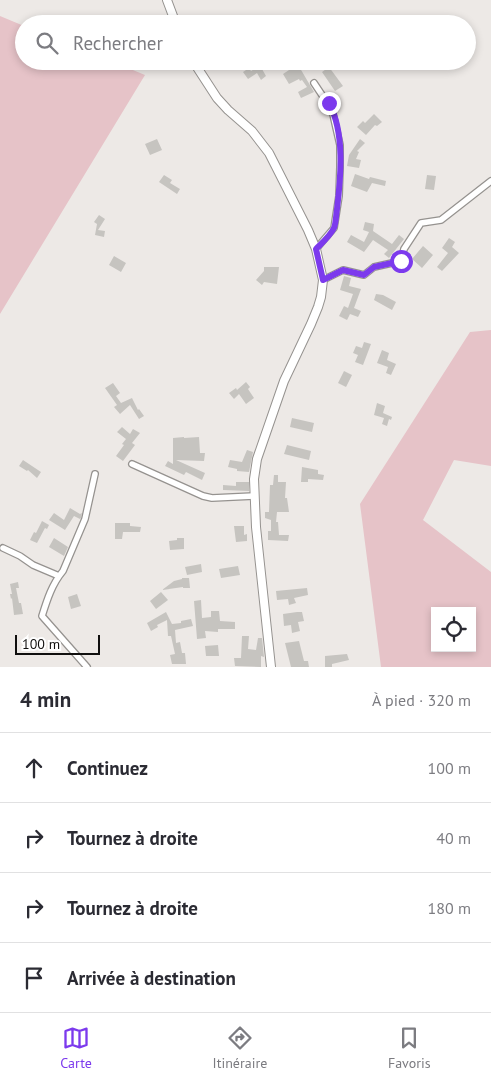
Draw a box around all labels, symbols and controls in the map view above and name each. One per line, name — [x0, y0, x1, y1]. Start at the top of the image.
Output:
search box — [15, 15, 476, 70]
icon: search — [33, 29, 61, 57]
text: Rechercher — [73, 31, 163, 55]
route end — [318, 92, 341, 115]
route start — [390, 250, 413, 273]
map controls — [431, 607, 476, 652]
button: locate — [431, 607, 476, 652]
scale bar — [15, 632, 100, 655]
text: 100 m — [22, 635, 60, 653]
text: 4 min — [20, 686, 71, 713]
text: À pied · 320 m — [372, 690, 471, 710]
icon: ahead — [20, 754, 48, 782]
text: Continuez — [67, 756, 148, 780]
text: 100 m — [428, 758, 471, 778]
icon: right — [20, 824, 48, 852]
text: Tournez à droite — [67, 826, 198, 850]
text: 40 m — [436, 828, 471, 848]
icon: right — [20, 894, 48, 922]
text: Tournez à droite — [67, 896, 198, 920]
text: 180 m — [428, 898, 471, 918]
icon: arrive — [20, 964, 48, 992]
text: Arrivée à destination — [67, 966, 236, 990]
tab: Carte — [60, 1024, 92, 1072]
tab: Itinéraire — [213, 1024, 267, 1072]
tab: Favoris — [388, 1024, 431, 1072]

